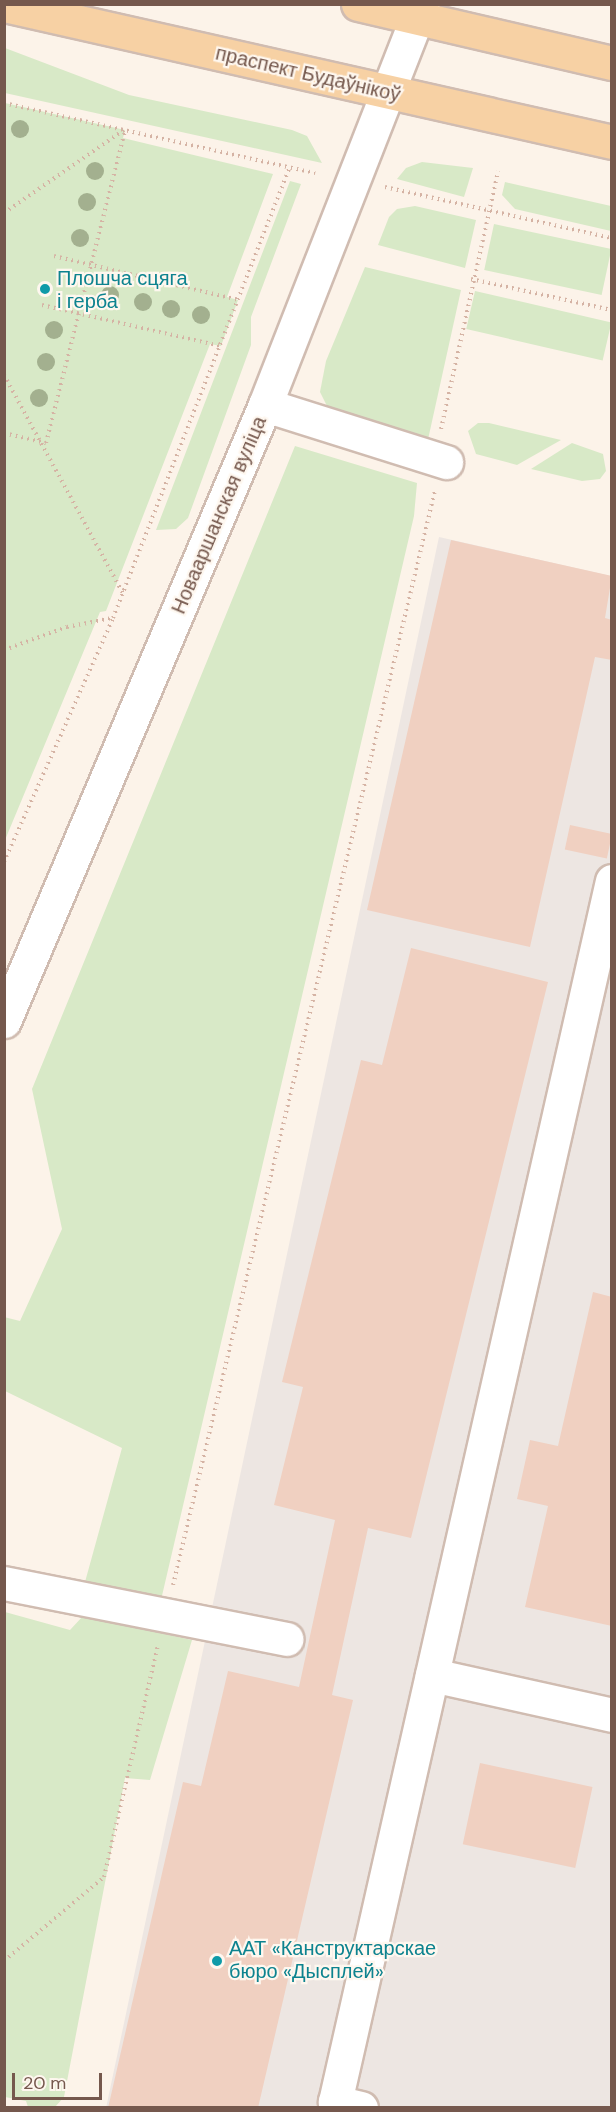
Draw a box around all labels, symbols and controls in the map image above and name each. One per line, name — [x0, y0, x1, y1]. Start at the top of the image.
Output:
street label: праспект Будаўнікоў — [213, 41, 403, 107]
place label: Плошча сцяга і герба — [57, 266, 188, 313]
marker: Плошча сцяга і герба — [38, 282, 52, 296]
street label: Новааршанская вуліца — [166, 413, 272, 617]
place label: ААТ «Канструктарскае бюро «Дысплей» — [229, 1937, 436, 1984]
marker: ААТ «Канструктарскае бюро «Дысплей» — [210, 1954, 224, 1968]
scale bar — [15, 2061, 105, 2099]
text: 20 m — [23, 2071, 66, 2095]

